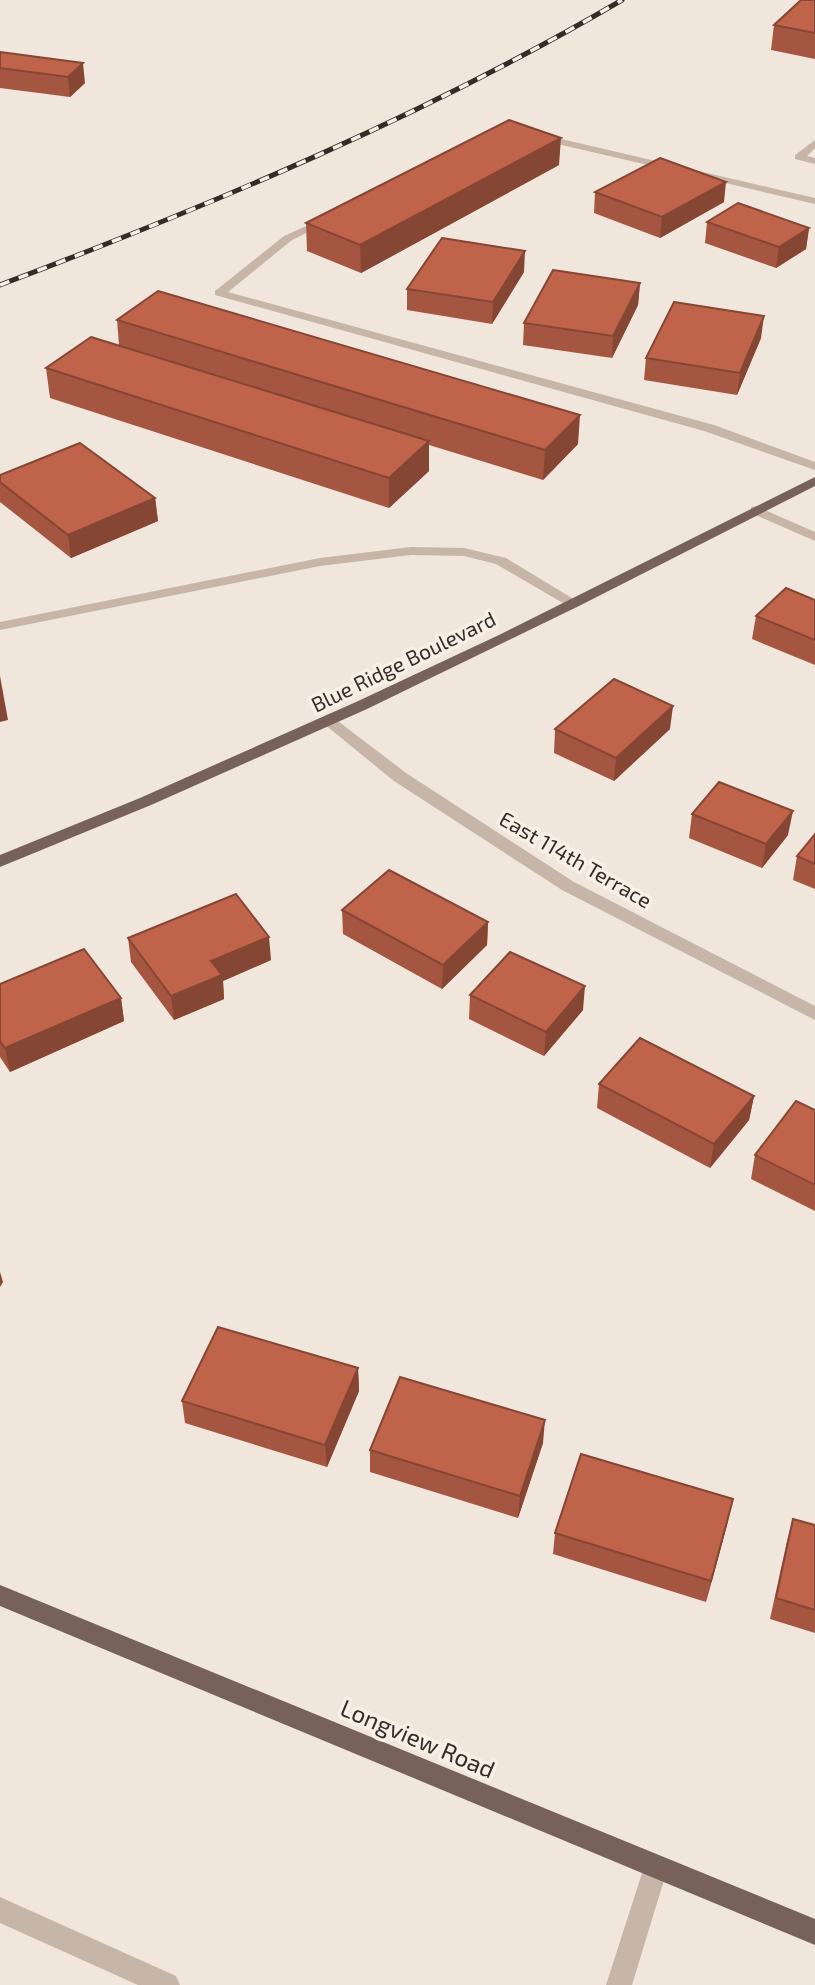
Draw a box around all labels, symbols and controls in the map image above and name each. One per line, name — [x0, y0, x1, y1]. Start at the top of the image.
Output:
street label: Blue Ridge Boulevard — [307, 605, 499, 717]
street label: East 114th Terrace — [495, 805, 657, 913]
street label: Longview Road — [337, 1692, 499, 1784]

